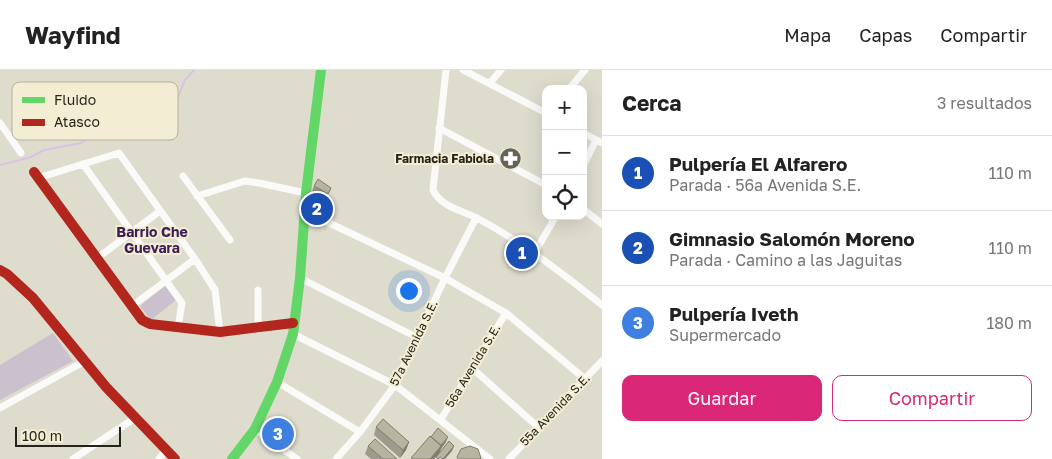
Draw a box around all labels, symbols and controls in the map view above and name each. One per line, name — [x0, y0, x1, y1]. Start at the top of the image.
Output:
text: Wayfind — [25, 20, 121, 49]
text: Mapa — [784, 24, 831, 46]
text: Capas — [859, 24, 912, 46]
text: Compartir — [940, 24, 1027, 46]
legend — [12, 82, 178, 140]
map controls — [542, 85, 587, 220]
button: + — [542, 85, 587, 130]
text: Cerca — [622, 90, 681, 116]
text: Fluido — [54, 91, 96, 108]
text: 3 resultados — [937, 93, 1032, 113]
text: Atasco — [54, 113, 100, 130]
button: − — [542, 130, 587, 175]
pharmacy icon: Farmacia Fabiola — [498, 147, 522, 171]
place label: Farmacia Fabiola — [395, 151, 494, 166]
text: Pulpería El Alfarero — [669, 152, 847, 175]
text: 1 — [634, 163, 642, 183]
text: 110 m — [988, 163, 1032, 183]
button: locate — [542, 175, 587, 220]
text: Parada · 56a Avenida S.E. — [669, 175, 861, 195]
pin: 2 — [301, 190, 333, 228]
district label: Barrio Che Guevara — [116, 223, 188, 256]
text: Gimnasio Salomón Moreno — [669, 227, 915, 250]
pin: 1 — [506, 234, 538, 272]
text: 2 — [633, 238, 643, 258]
text: 110 m — [988, 238, 1032, 258]
text: Parada · Camino a las Jaguitas — [669, 250, 902, 270]
your location — [396, 278, 422, 304]
street label: 57a Avenida S.E. — [386, 297, 441, 388]
text: Pulpería Iveth — [669, 302, 798, 325]
text: 3 — [633, 313, 643, 333]
text: 180 m — [986, 313, 1032, 333]
street label: 56a Avenida S.E. — [442, 321, 503, 410]
text: Supermercado — [669, 325, 781, 345]
street label: 55a Avenida S.E. — [516, 371, 593, 449]
button: Guardar — [622, 375, 822, 421]
button: Compartir — [832, 375, 1032, 421]
pin: 3 — [262, 415, 294, 453]
scale bar — [15, 424, 121, 447]
text: 100 m — [22, 427, 62, 444]

